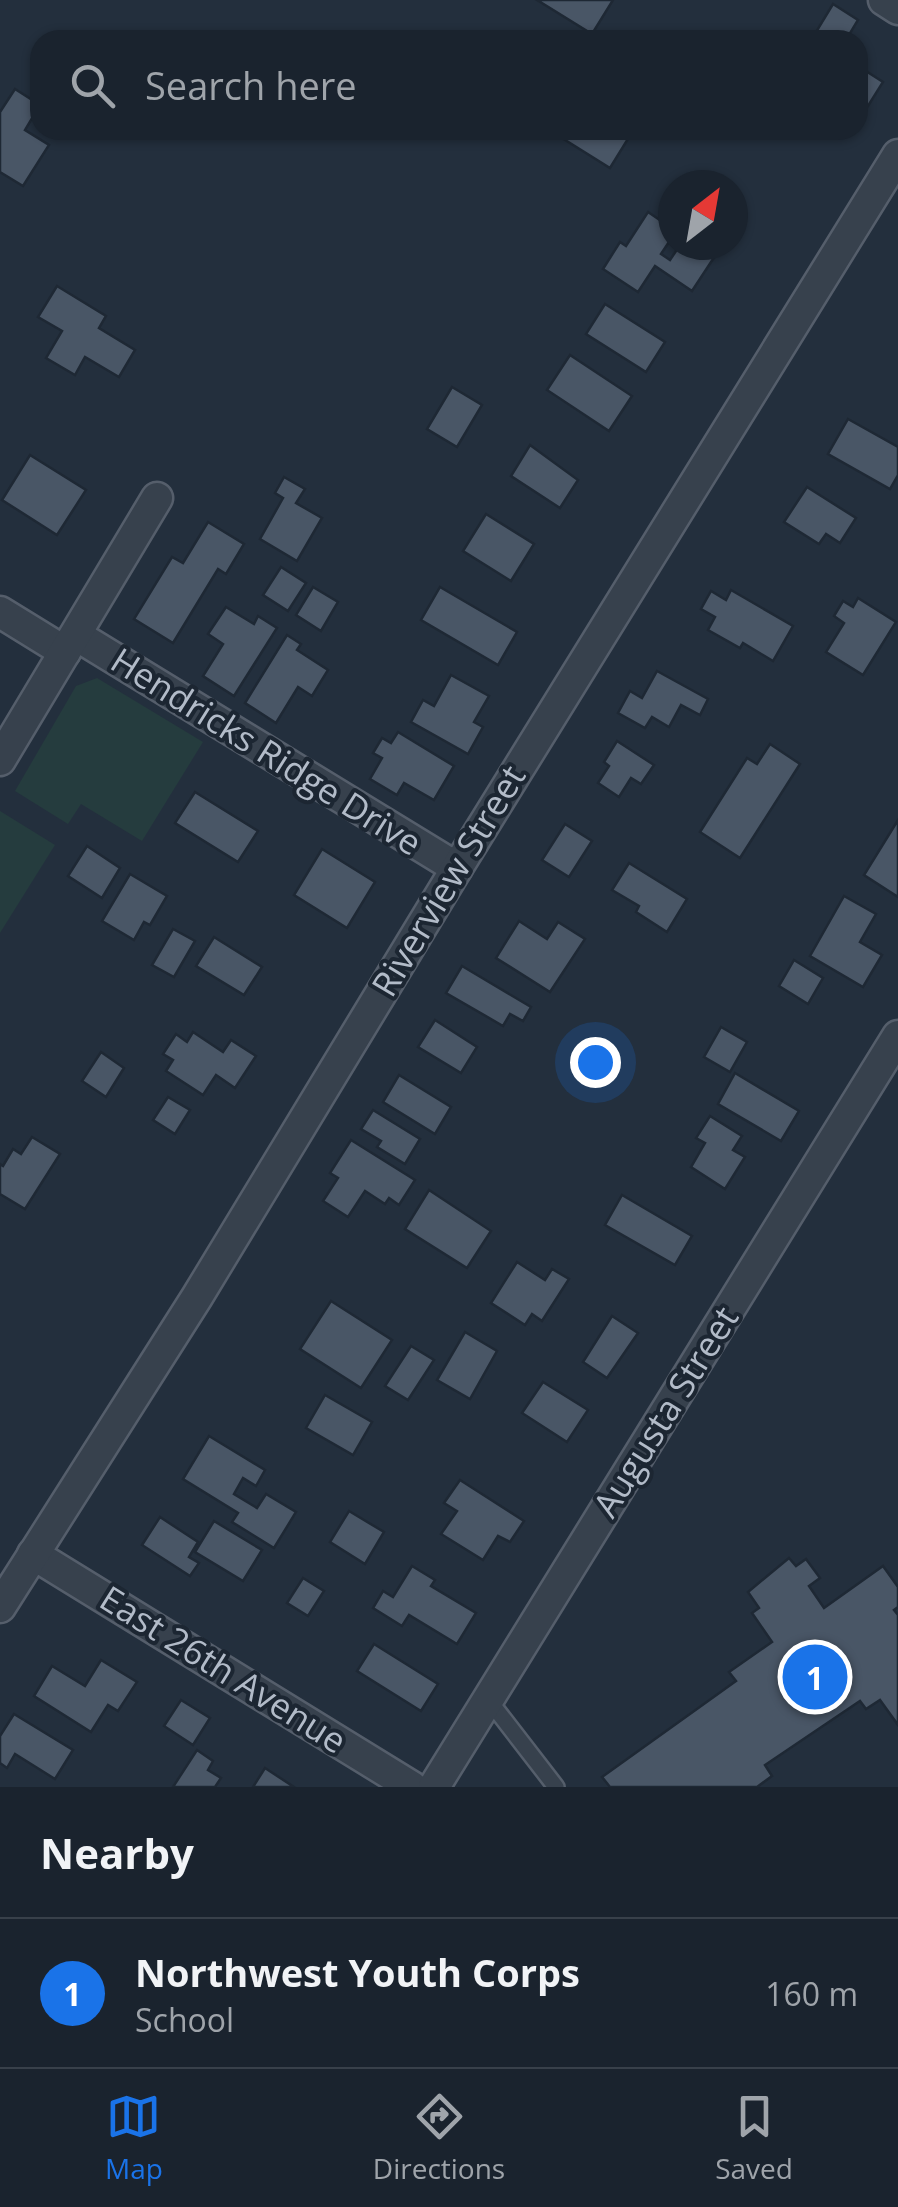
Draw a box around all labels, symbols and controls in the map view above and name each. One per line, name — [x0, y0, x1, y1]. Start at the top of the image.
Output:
search box — [30, 30, 868, 140]
icon: search — [65, 58, 120, 113]
text: Search here — [145, 59, 357, 111]
north arrow — [658, 170, 748, 260]
street label: Hendricks Ridge Drive — [103, 636, 431, 865]
street label: Riverview Street — [360, 756, 535, 1005]
your location — [570, 1037, 621, 1088]
street label: Augusta Street — [581, 1297, 748, 1525]
street label: East 26th Avenue — [92, 1574, 356, 1763]
pin: 1 — [782, 1640, 848, 1714]
text: Nearby — [40, 1824, 194, 1881]
text: Northwest Youth Corps — [135, 1946, 580, 1998]
text: 1 — [63, 1972, 82, 2015]
text: 160 m — [765, 1972, 858, 2015]
text: School — [135, 1998, 234, 2041]
tab: Map — [105, 2089, 163, 2187]
tab: Directions — [373, 2089, 505, 2187]
tab: Saved — [715, 2089, 793, 2187]

